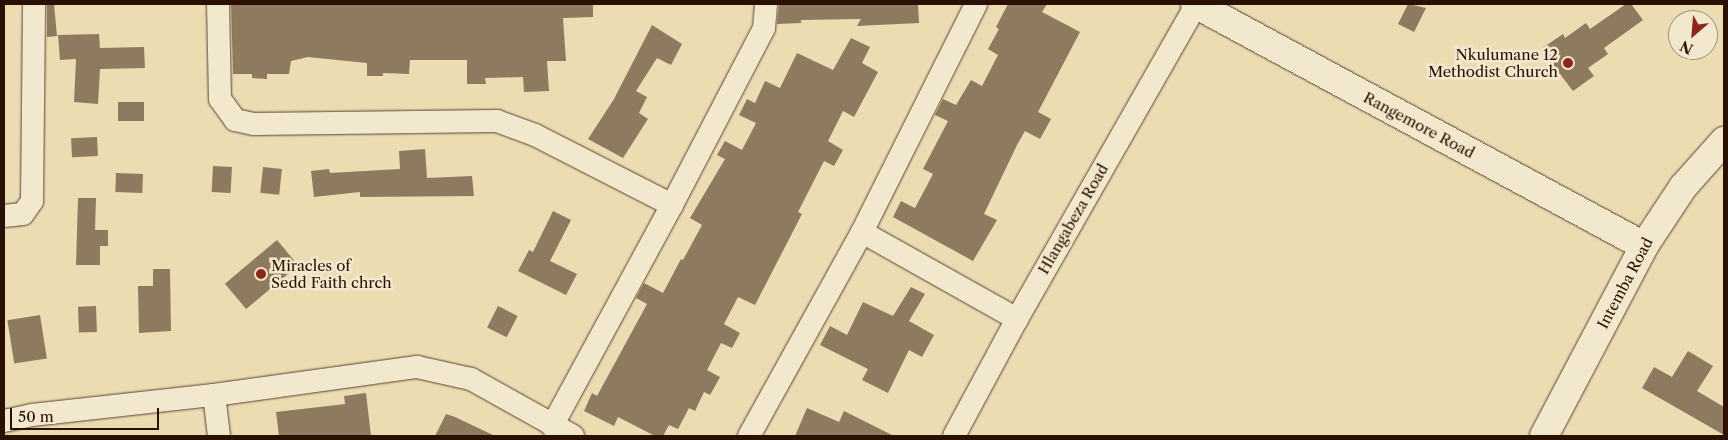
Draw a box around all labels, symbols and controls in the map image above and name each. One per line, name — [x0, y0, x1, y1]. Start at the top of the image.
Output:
north arrow — [1668, 10, 1718, 60]
text: N — [1677, 37, 1696, 58]
place label: Nkulumane 12 Methodist Church — [1428, 45, 1558, 80]
marker: Nkulumane 12 Methodist Church — [1562, 57, 1574, 69]
street label: Rangemore Road — [1360, 88, 1478, 162]
street label: Hlangabeza Road — [1034, 161, 1112, 277]
street label: Intemba Road — [1593, 234, 1657, 332]
place label: Miracles of Sedd Faith chrch — [271, 256, 392, 291]
marker: Miracles of Sedd Faith chrch — [255, 268, 267, 280]
scale bar — [12, 398, 161, 430]
text: 50 m — [18, 407, 54, 426]

